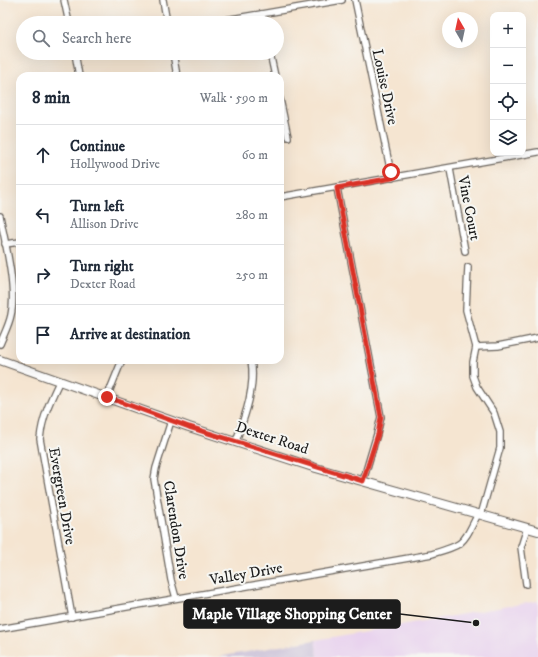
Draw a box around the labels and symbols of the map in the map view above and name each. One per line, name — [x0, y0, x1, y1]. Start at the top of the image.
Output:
north arrow — [442, 12, 478, 48]
street label: Louise Drive — [368, 47, 402, 127]
route start — [382, 163, 400, 181]
street label: Vine Court — [453, 173, 485, 242]
route end — [98, 388, 116, 406]
street label: Dexter Road — [233, 417, 311, 459]
street label: Evergreen Drive — [44, 446, 80, 546]
street label: Clarendon Drive — [159, 479, 193, 581]
street label: Valley Drive — [207, 558, 284, 590]
callout: Maple Village Shopping Center — [184, 600, 400, 628]
text: Maple Village Shopping Center — [192, 604, 393, 624]

